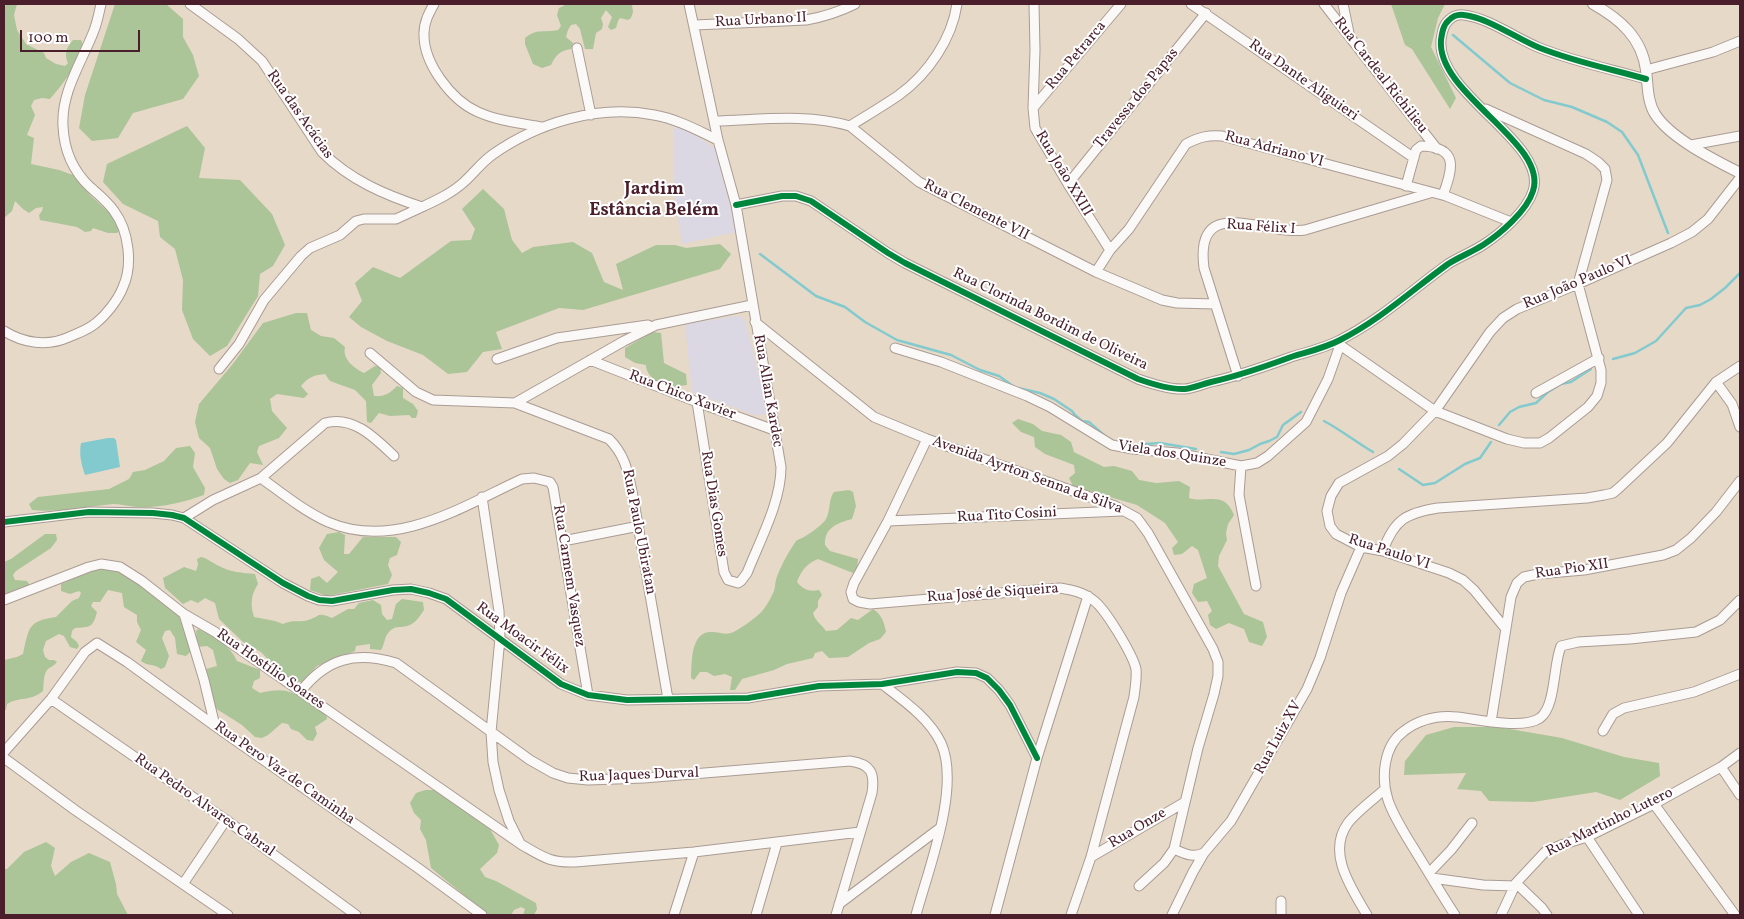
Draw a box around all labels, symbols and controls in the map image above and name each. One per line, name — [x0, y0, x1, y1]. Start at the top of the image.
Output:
street label: Rua Urbano II — [715, 10, 807, 32]
street label: Rua Cardeal Richilieu — [1329, 14, 1431, 138]
street label: Rua Petrarca — [1043, 18, 1111, 94]
scale bar — [22, 20, 142, 52]
text: 100 m — [28, 28, 68, 49]
street label: Rua Dante Aliguieri — [1245, 36, 1361, 126]
street label: Travessa dos Papas — [1091, 45, 1183, 153]
street label: Rua das Acácias — [262, 67, 336, 163]
street label: Rua João XXIII — [1030, 128, 1096, 220]
street label: Rua Adriano VI — [1223, 128, 1325, 172]
street label: Rua Clemente VII — [920, 177, 1032, 245]
district label: Jardim Estância Belém — [589, 180, 719, 222]
street label: Rua Félix I — [1226, 217, 1296, 239]
street label: Rua João Paulo VI — [1521, 252, 1635, 314]
street label: Rua Clorinda Bordim de Oliveira — [950, 265, 1150, 375]
street label: Rua Allan Kardec — [748, 333, 786, 449]
street label: Rua Chico Xavier — [626, 367, 738, 425]
street label: Avenida Ayrton Senna da Silva — [929, 433, 1125, 519]
street label: Viela dos Quinze — [1117, 438, 1227, 472]
street label: Rua Dias Gomes — [696, 450, 730, 558]
street label: Rua Paulo Ubiratan — [617, 468, 659, 596]
street label: Rua Carmem Vasquez — [548, 504, 588, 648]
street label: Rua Tito Cosini — [957, 504, 1057, 528]
street label: Rua Paulo VI — [1346, 531, 1432, 575]
street label: Rua Pio XII — [1534, 556, 1610, 584]
street label: Rua José de Siqueira — [927, 580, 1059, 608]
street label: Rua Moacir Félix — [472, 599, 572, 679]
street label: Rua Hostílio Soares — [212, 626, 328, 714]
street label: Rua Luiz XV — [1251, 698, 1307, 778]
street label: Rua Pero Vaz de Caminha — [210, 718, 358, 830]
street label: Rua Pedro Alvares Cabral — [130, 751, 278, 861]
street label: Rua Jaques Durval — [579, 765, 699, 787]
street label: Rua Martinho Lutero — [1544, 784, 1676, 862]
street label: Rua Onze — [1106, 805, 1170, 853]

